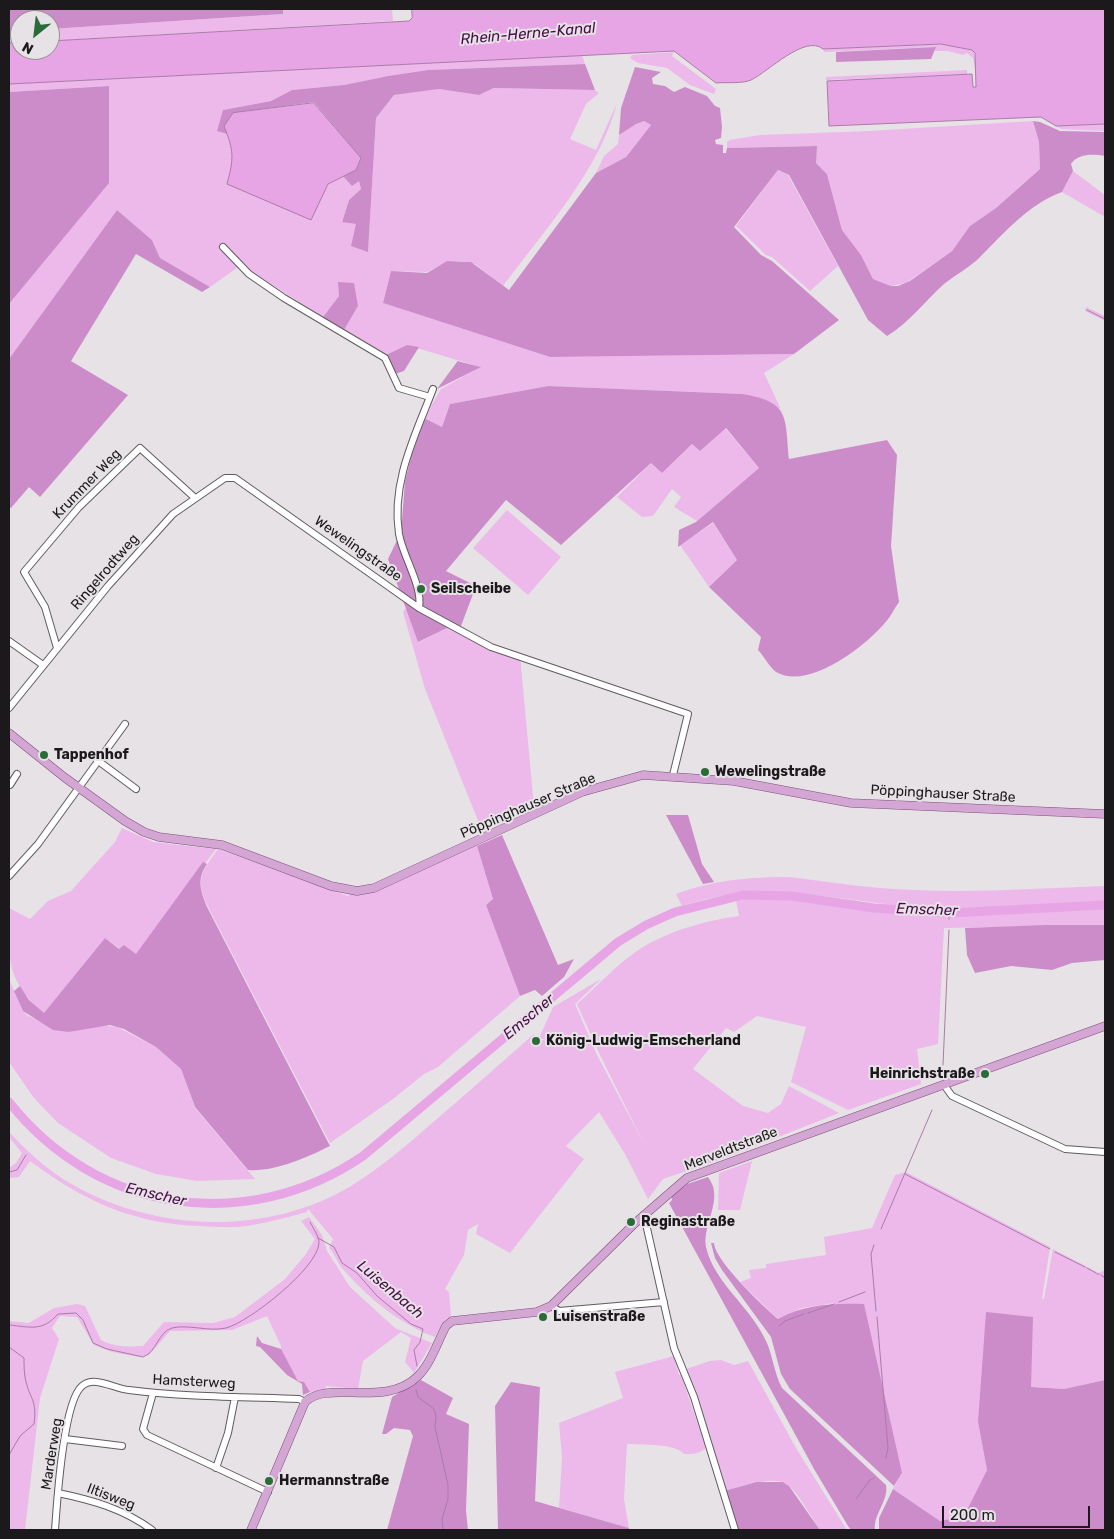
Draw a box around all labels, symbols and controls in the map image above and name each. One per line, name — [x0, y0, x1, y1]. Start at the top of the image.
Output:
north arrow — [10, 10, 60, 60]
water label: Rhein-Herne-Kanal — [460, 19, 596, 49]
text: N — [19, 38, 37, 58]
street label: Krummer Weg — [49, 446, 125, 522]
street label: Wewelingstraße — [311, 513, 405, 585]
street label: Ringelrodtweg — [68, 531, 142, 613]
place label: Seilscheibe — [431, 581, 511, 597]
marker: Seilscheibe — [415, 583, 427, 595]
place label: Tappenhof — [54, 747, 129, 763]
marker: Tappenhof — [38, 749, 50, 761]
place label: Wewelingstraße — [715, 764, 826, 780]
marker: Wewelingstraße — [699, 766, 711, 778]
street label: Pöppinghauser Straße — [458, 770, 598, 842]
street label: Pöppinghauser Straße — [870, 782, 1016, 806]
water label: Emscher — [896, 900, 958, 920]
water label: Emscher — [500, 990, 558, 1044]
place label: König-Ludwig-Emscherland — [546, 1033, 741, 1049]
marker: König-Ludwig-Emscherland — [530, 1035, 542, 1047]
place label: Heinrichstraße — [870, 1066, 975, 1082]
marker: Heinrichstraße — [979, 1068, 991, 1080]
street label: Merveldtstraße — [682, 1124, 780, 1174]
water label: Emscher — [124, 1179, 188, 1211]
place label: Reginastraße — [641, 1214, 735, 1230]
marker: Reginastraße — [625, 1216, 637, 1228]
water label: Luisenbach — [353, 1257, 427, 1323]
place label: Luisenstraße — [553, 1309, 645, 1325]
marker: Luisenstraße — [537, 1311, 549, 1323]
street label: Hamsterweg — [152, 1371, 236, 1393]
street label: Marderweg — [38, 1417, 66, 1491]
place label: Hermannstraße — [279, 1473, 389, 1489]
marker: Hermannstraße — [263, 1475, 275, 1487]
street label: Iltisweg — [85, 1480, 137, 1514]
scale bar — [944, 1496, 1092, 1528]
text: 200 m — [950, 1506, 995, 1524]

